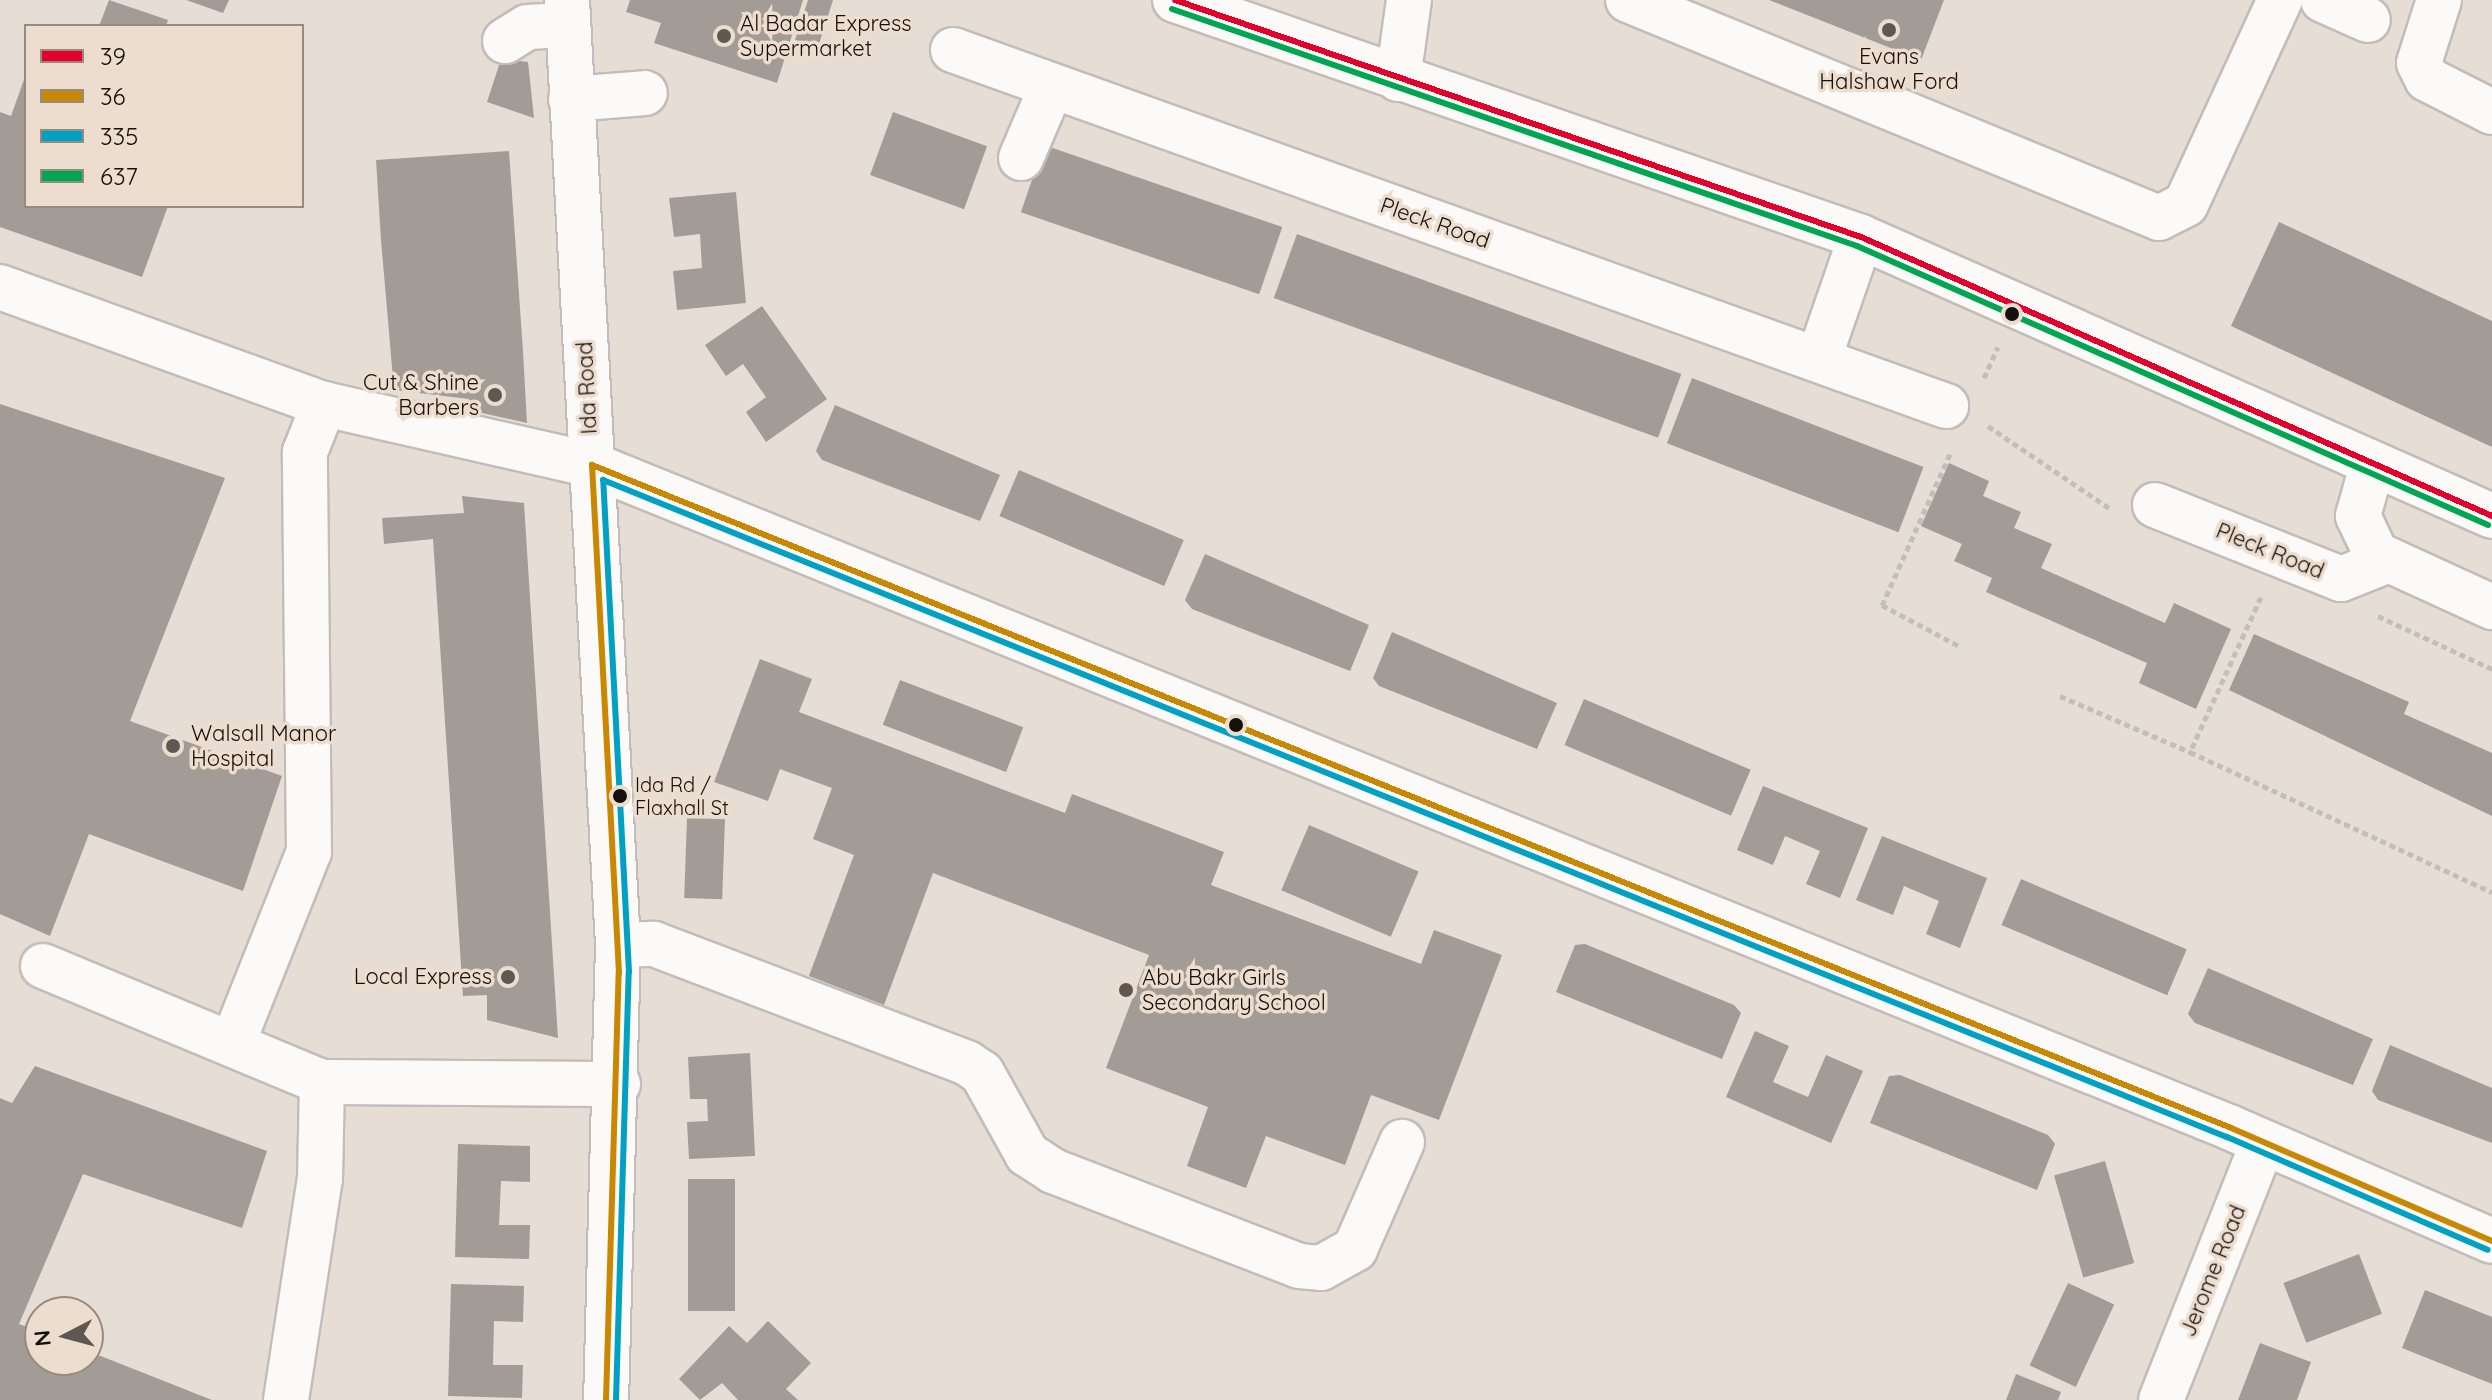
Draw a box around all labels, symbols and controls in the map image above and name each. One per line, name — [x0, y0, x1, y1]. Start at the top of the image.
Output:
place label: Al Badar Express Supermarket — [740, 10, 912, 62]
marker: Evans Halshaw Ford — [1880, 21, 1898, 39]
legend — [24, 24, 304, 208]
marker: Al Badar Express Supermarket — [715, 27, 733, 45]
text: 39 — [100, 41, 126, 71]
place label: Evans Halshaw Ford — [1819, 43, 1959, 94]
text: 36 — [100, 81, 126, 111]
text: 335 — [100, 121, 138, 151]
text: 637 — [100, 161, 138, 191]
street label: Pleck Road — [1377, 192, 1493, 254]
unlabelled marker — [2004, 306, 2020, 322]
street label: Ida Road — [571, 341, 603, 435]
place label: Cut & Shine Barbers — [363, 369, 479, 420]
marker: Cut & Shine Barbers — [486, 386, 504, 404]
street label: Pleck Road — [2212, 517, 2328, 585]
unlabelled marker — [1228, 717, 1244, 733]
place label: Walsall Manor Hospital — [191, 720, 336, 772]
marker: Walsall Manor Hospital — [162, 735, 184, 757]
place label: Ida Rd / Flaxhall St — [635, 772, 729, 819]
marker: Ida Rd / Flaxhall St — [612, 788, 628, 804]
place label: Local Express — [354, 964, 492, 990]
place label: Abu Bakr Girls Secondary School — [1142, 964, 1326, 1016]
marker: Local Express — [499, 968, 517, 986]
marker: Abu Bakr Girls Secondary School — [1117, 981, 1135, 999]
street label: Jerome Road — [2175, 1201, 2251, 1341]
north arrow — [24, 1296, 104, 1376]
text: N — [27, 1329, 57, 1348]

